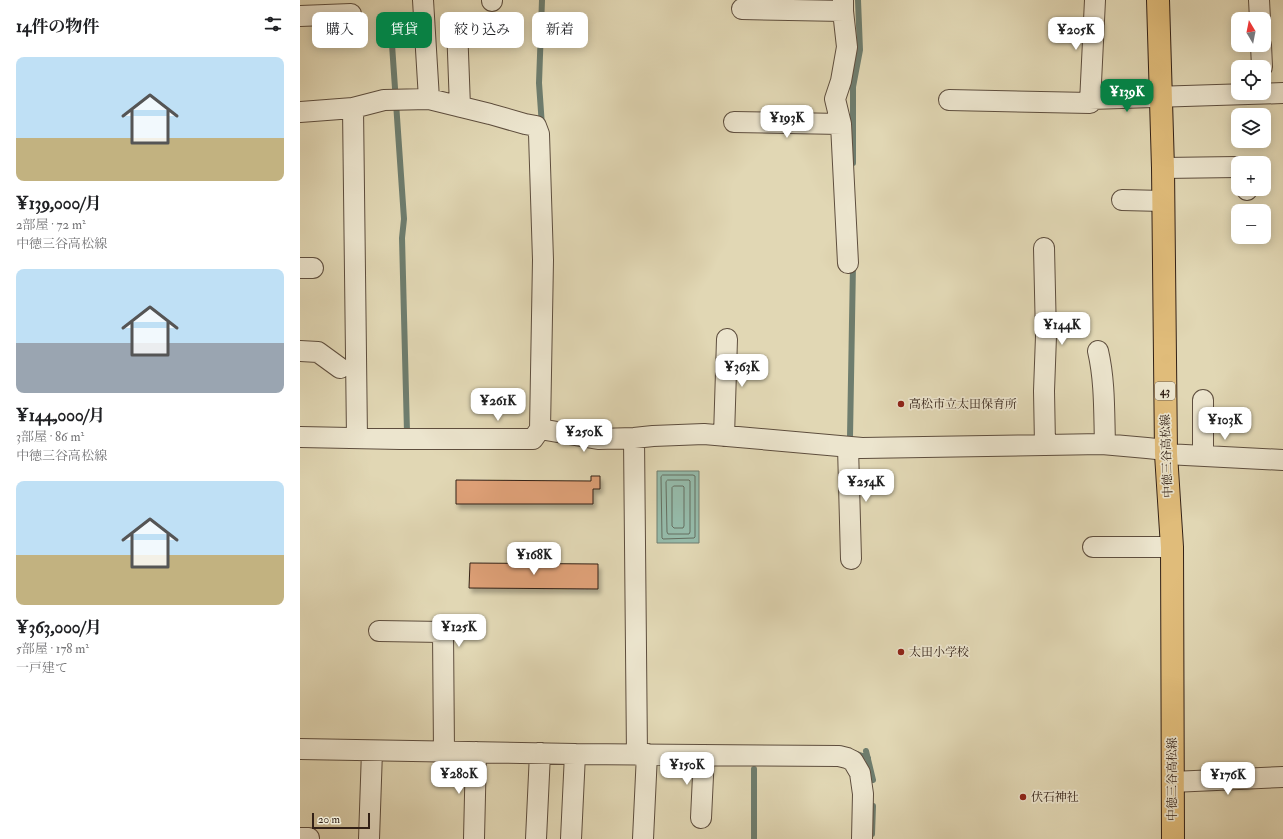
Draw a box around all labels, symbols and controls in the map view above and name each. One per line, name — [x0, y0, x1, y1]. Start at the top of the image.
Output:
chip: 購入 — [312, 12, 368, 48]
chip: 賃貸 — [376, 12, 432, 48]
chip: 絞り込み — [440, 12, 524, 48]
chip: 新着 — [532, 12, 588, 48]
north arrow — [1231, 12, 1271, 52]
map controls — [1231, 12, 1271, 244]
icon: filters — [262, 13, 284, 35]
text: 14件の物件 — [16, 16, 99, 37]
pin: ¥205K — [1048, 17, 1104, 51]
text: ¥205K — [1057, 22, 1095, 38]
button: locate — [1231, 60, 1271, 100]
pin: ¥139K — [1099, 79, 1155, 113]
icon: home — [114, 83, 186, 155]
text: ¥139K — [1109, 84, 1145, 100]
pin: ¥193K — [759, 105, 815, 139]
button: layers — [1231, 108, 1271, 148]
text: ¥193K — [769, 110, 805, 126]
button: + — [1231, 156, 1271, 196]
text: ¥139,000/月 — [16, 193, 102, 214]
button: − — [1231, 204, 1271, 244]
text: 2部屋 · 72 m² — [16, 217, 86, 233]
text: 中徳三谷高松線 — [16, 236, 107, 252]
icon: home — [114, 295, 186, 367]
pin: ¥144K — [1034, 312, 1090, 346]
text: ¥144K — [1043, 317, 1081, 333]
pin: ¥363K — [714, 354, 770, 388]
text: ¥363K — [724, 359, 760, 375]
road number: 43 — [1155, 382, 1175, 400]
pin: ¥261K — [470, 388, 526, 422]
text: ¥261K — [480, 393, 516, 409]
place label: 高松市立太田保育所 — [909, 397, 1017, 412]
marker: 高松市立太田保育所 — [896, 399, 906, 409]
text: ¥144,000/月 — [16, 405, 105, 426]
pin: ¥103K — [1197, 407, 1253, 441]
text: ¥103K — [1207, 412, 1243, 428]
street label: 中徳三谷高松線 — [1158, 414, 1176, 498]
pin: ¥250K — [556, 419, 612, 453]
text: ¥250K — [565, 424, 603, 440]
text: 3部屋 · 86 m² — [16, 429, 84, 445]
text: 中徳三谷高松線 — [16, 448, 107, 464]
pin: ¥254K — [838, 469, 894, 503]
text: ¥254K — [847, 474, 885, 490]
icon: home — [114, 507, 186, 579]
pin: ¥168K — [506, 542, 562, 576]
text: ¥168K — [516, 547, 552, 563]
pin: ¥125K — [431, 614, 487, 648]
text: ¥363,000/月 — [16, 617, 102, 638]
text: ¥125K — [441, 619, 477, 635]
text: 5部屋 · 178 m² — [16, 641, 89, 657]
place label: 太田小学校 — [909, 645, 969, 660]
marker: 太田小学校 — [896, 647, 906, 657]
text: 一戸建て — [16, 660, 68, 676]
street label: 中徳三谷高松線 — [1165, 737, 1180, 821]
pin: ¥150K — [659, 752, 715, 786]
text: ¥150K — [669, 757, 705, 773]
pin: ¥280K — [431, 761, 487, 795]
pin: ¥176K — [1200, 762, 1256, 796]
text: ¥280K — [440, 766, 478, 782]
text: ¥176K — [1210, 767, 1246, 783]
place label: 伏石神社 — [1031, 790, 1079, 805]
marker: 伏石神社 — [1018, 792, 1028, 802]
scale bar — [312, 811, 370, 830]
text: 20 m — [318, 813, 340, 826]

